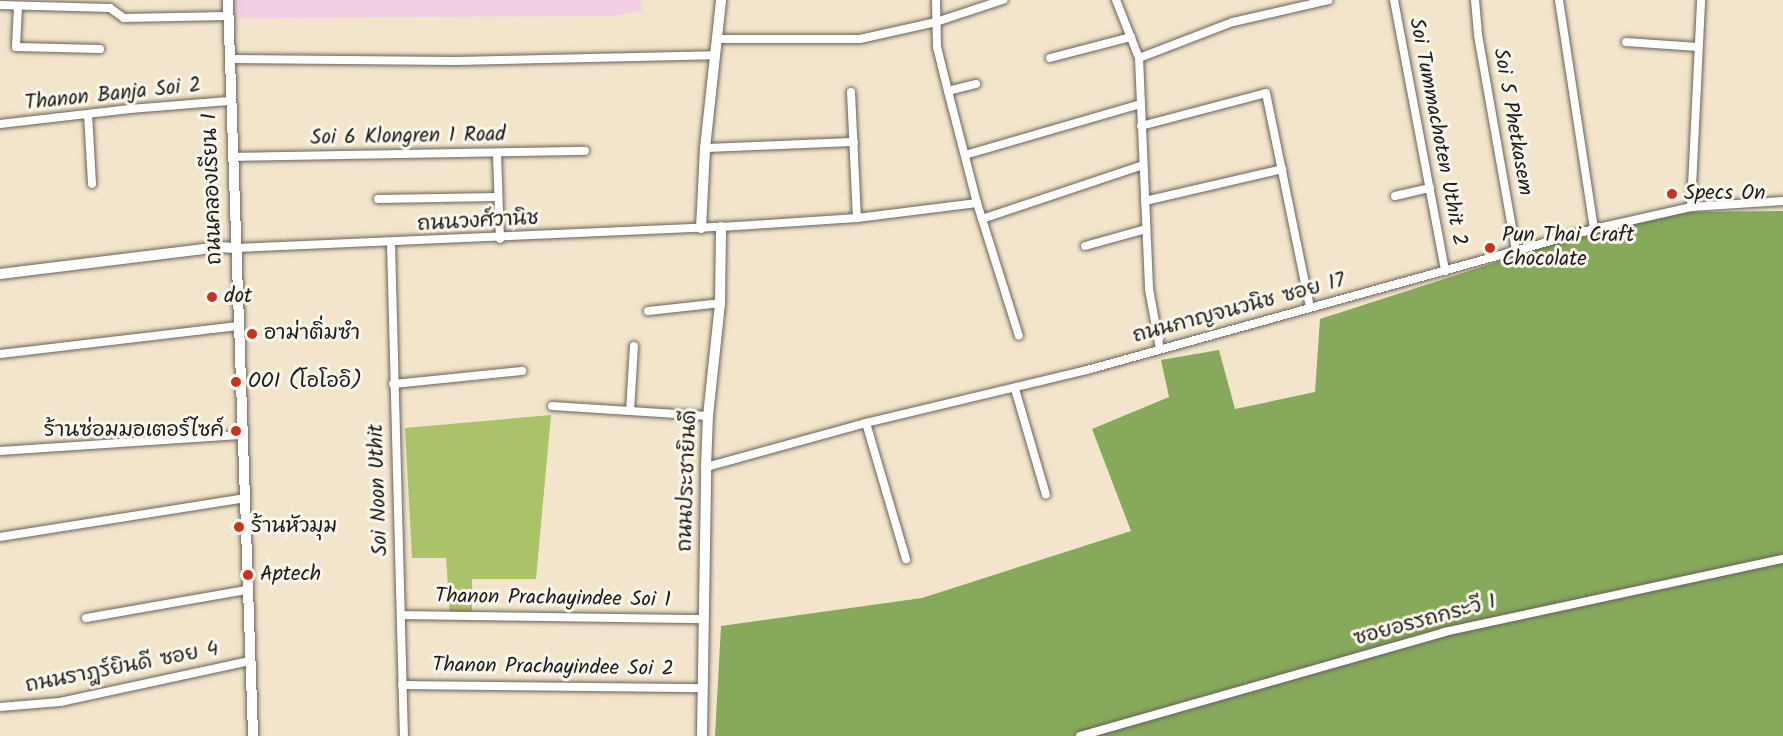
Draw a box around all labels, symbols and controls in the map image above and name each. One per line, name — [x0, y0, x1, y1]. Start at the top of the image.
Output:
street label: Soi Tummachoten Uthit 2 — [1403, 16, 1471, 248]
street label: Soi 5 Phetkasem — [1487, 47, 1537, 197]
street label: Thanon Banja Soi 2 — [24, 73, 202, 117]
street label: ถนนคลองเรียน 1 — [198, 113, 228, 265]
street label: Soi 6 Klongren 1 Road — [310, 123, 506, 151]
place label: Specs On — [1684, 181, 1765, 207]
marker: Specs On — [1665, 187, 1679, 201]
street label: ถนนวงศ์วานิช — [417, 206, 539, 238]
place label: Pun Thai Craft Chocolate — [1502, 223, 1634, 273]
marker: Pun Thai Craft Chocolate — [1483, 241, 1497, 255]
street label: ถนนกาญจนวนิช ซอย 17 — [1130, 269, 1348, 349]
place label: dot — [224, 284, 252, 310]
marker: dot — [205, 290, 219, 304]
place label: อาม่าติ่มซำ — [264, 321, 360, 347]
marker: อาม่าติ่มซำ — [245, 327, 259, 341]
place label: OOI (โอโออิ) — [248, 369, 362, 395]
marker: OOI (โอโออิ) — [229, 375, 243, 389]
street label: ถนนประชายินดี — [673, 410, 703, 552]
place label: ร้านซ่อมมอเตอร์ไซค์ — [44, 418, 224, 444]
marker: ร้านซ่อมมอเตอร์ไซค์ — [229, 424, 243, 438]
street label: Soi Noon Uthit — [364, 424, 394, 556]
place label: ร้านหัวมุม — [251, 514, 337, 540]
marker: ร้านหัวมุม — [232, 520, 246, 534]
place label: Aptech — [260, 562, 321, 588]
marker: Aptech — [241, 568, 255, 582]
street label: Thanon Prachayindee Soi 1 — [435, 584, 671, 614]
street label: ซอยอรรถกระวี 1 — [1351, 590, 1499, 652]
street label: ถนนราฎร์ยินดี ซอย 4 — [23, 637, 221, 699]
street label: Thanon Prachayindee Soi 2 — [432, 653, 674, 683]

